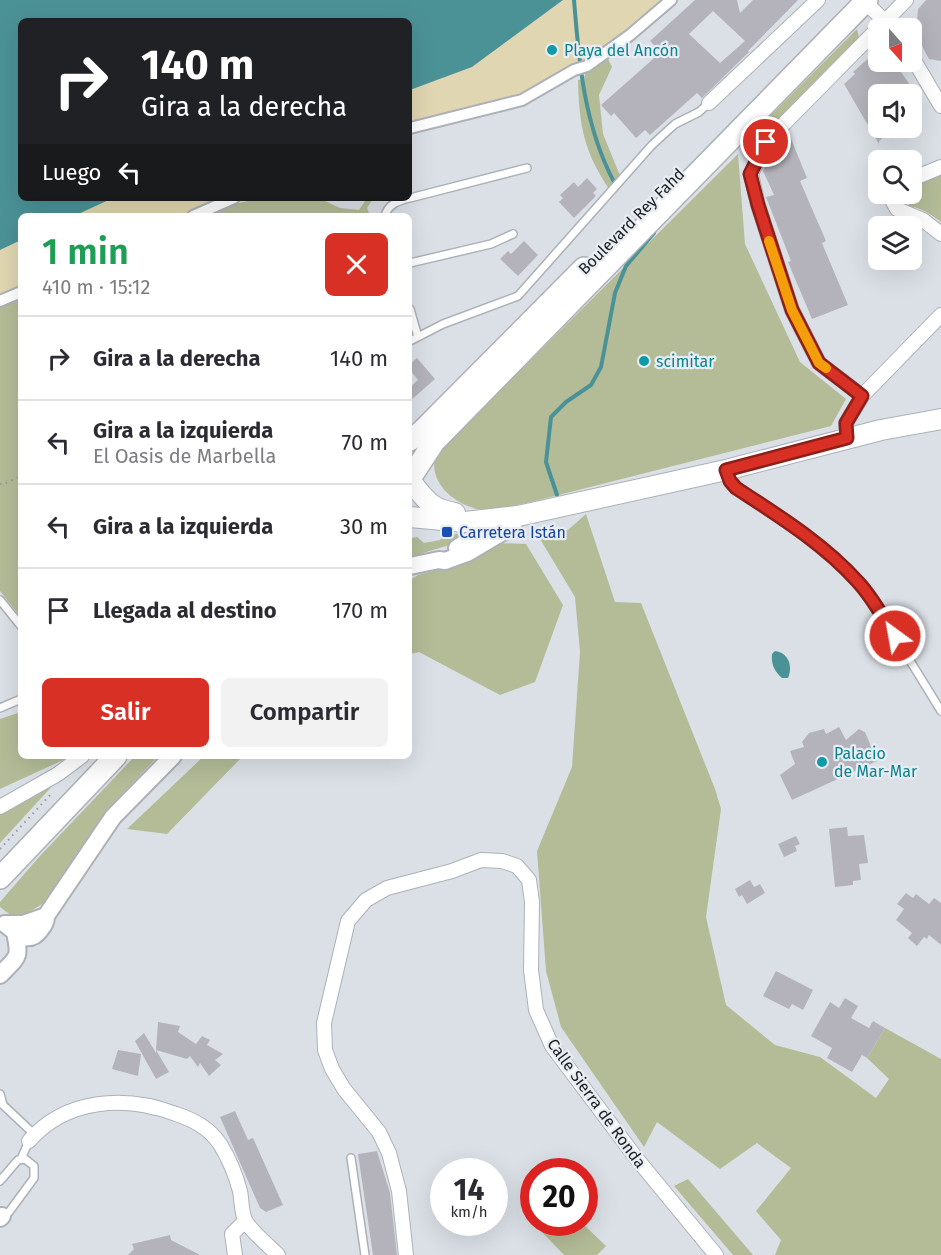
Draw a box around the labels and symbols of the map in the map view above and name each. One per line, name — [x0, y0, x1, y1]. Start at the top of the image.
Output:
north arrow — [868, 18, 922, 72]
place label: Playa del Ancón — [564, 41, 679, 60]
marker: Playa del Ancón — [545, 43, 559, 57]
pin — [740, 116, 791, 167]
street label: Boulevard Rey Fahd — [574, 164, 688, 278]
place label: scimitar — [656, 352, 715, 371]
marker: scimitar — [637, 354, 651, 368]
place label: Carretera Istán — [459, 523, 566, 542]
marker: Carretera Istán — [440, 525, 454, 539]
position arrow — [863, 604, 927, 668]
place label: Palacio de Mar-Mar — [834, 744, 918, 781]
marker: Palacio de Mar-Mar — [815, 755, 829, 769]
street label: Calle Sierra de Ronda — [543, 1035, 650, 1172]
speed limit sign: 20 — [520, 1158, 598, 1236]

